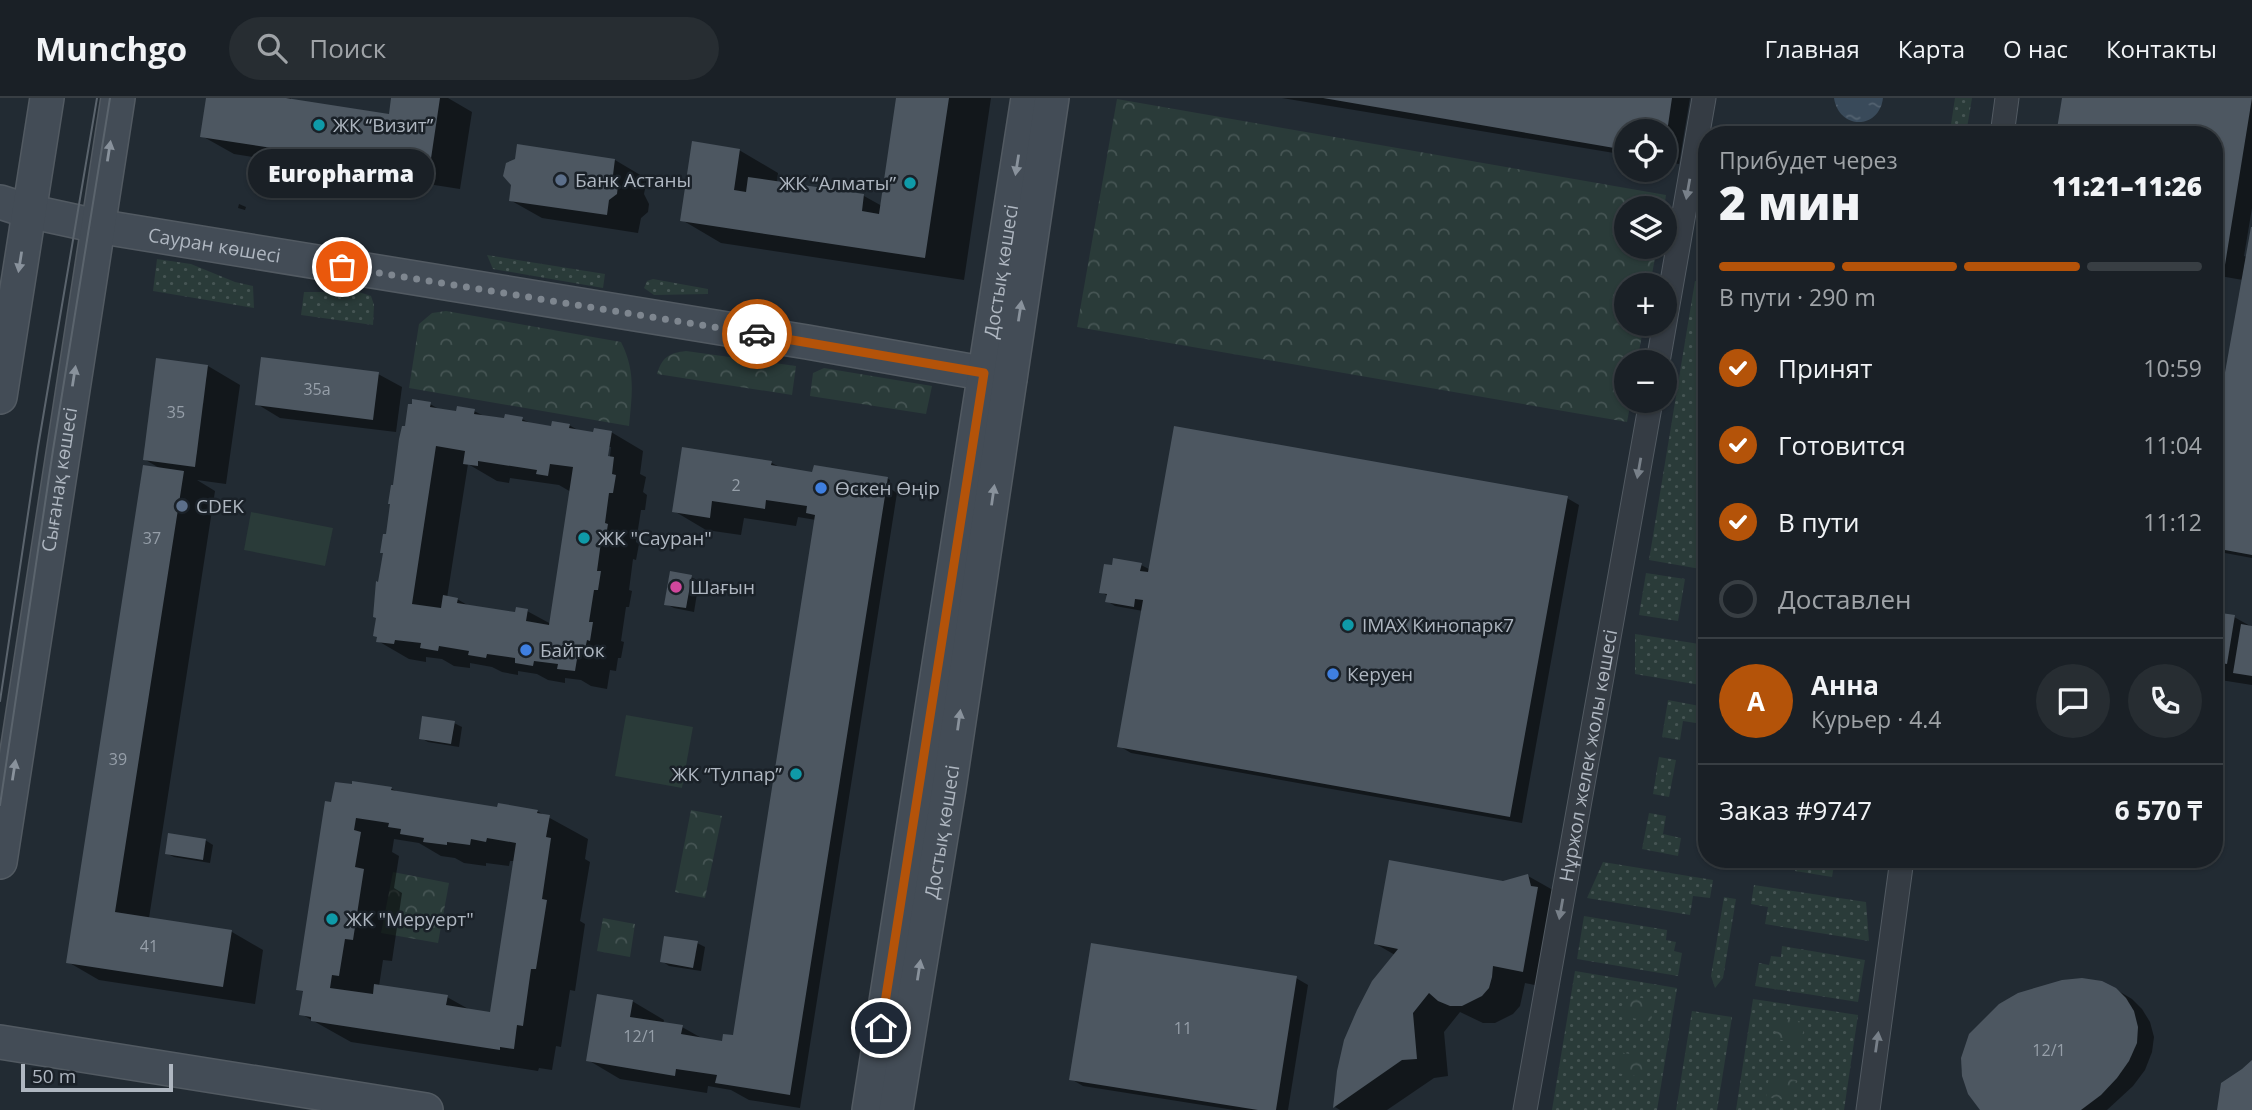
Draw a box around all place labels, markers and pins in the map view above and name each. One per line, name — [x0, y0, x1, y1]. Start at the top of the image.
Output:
place label: ЖК “Визит” — [333, 112, 434, 138]
marker: ЖК “Визит” — [311, 117, 327, 133]
callout: Europharma — [249, 148, 435, 197]
place label: Банк Астаны — [575, 167, 691, 193]
place label: ЖК “Алматы” — [779, 170, 896, 196]
marker: Банк Астаны — [553, 172, 569, 188]
marker: ЖК “Алматы” — [902, 175, 918, 191]
pin — [312, 237, 372, 297]
place label: Өскен Өңір — [835, 475, 940, 501]
marker: Өскен Өңір — [813, 480, 829, 496]
place label: CDEK — [196, 493, 244, 519]
marker: CDEK — [174, 498, 190, 514]
place label: ЖК "Сауран" — [598, 525, 712, 551]
marker: ЖК "Сауран" — [576, 530, 592, 546]
place label: Шағын — [690, 574, 755, 600]
marker: Шағын — [668, 579, 684, 595]
place label: IMAX Кинопарк7 — [1362, 612, 1514, 638]
marker: IMAX Кинопарк7 — [1340, 617, 1356, 633]
place label: Байток — [540, 637, 605, 663]
marker: Байток — [518, 642, 534, 658]
place label: Керуен — [1347, 661, 1413, 687]
marker: Керуен — [1325, 666, 1341, 682]
place label: ЖК “Тулпар” — [671, 761, 782, 787]
marker: ЖК “Тулпар” — [788, 766, 804, 782]
place label: ЖК "Меруерт" — [346, 906, 474, 932]
marker: ЖК "Меруерт" — [324, 911, 340, 927]
pin — [851, 998, 911, 1058]

